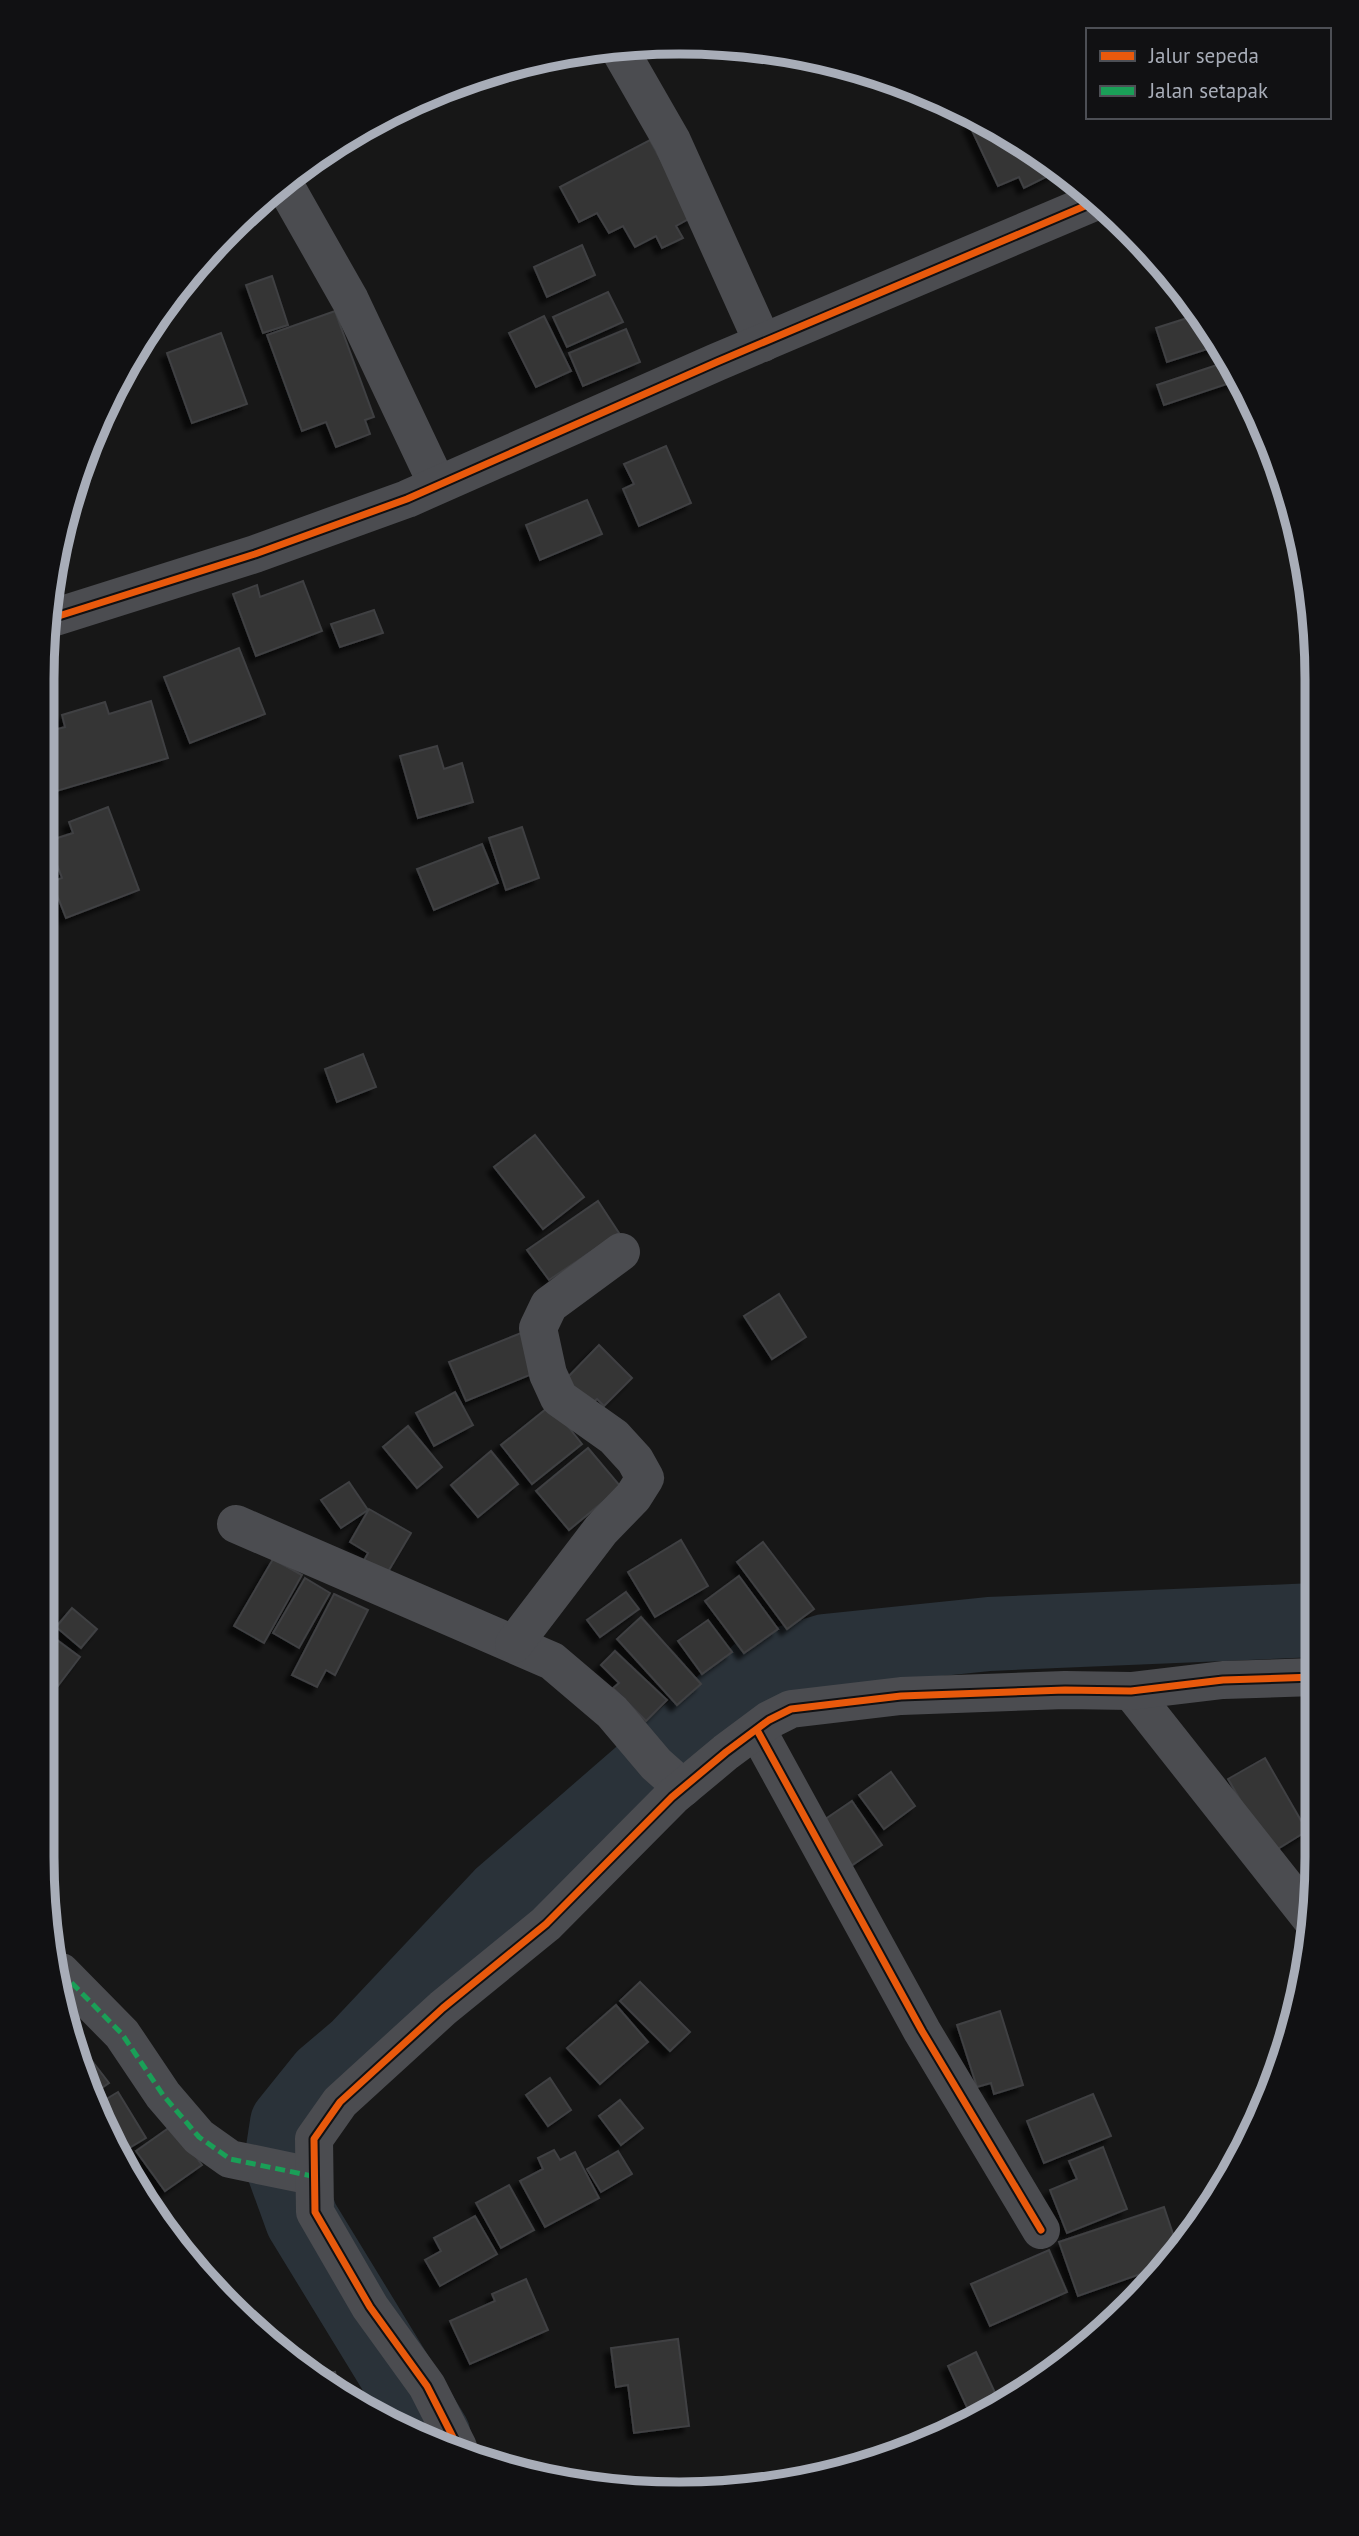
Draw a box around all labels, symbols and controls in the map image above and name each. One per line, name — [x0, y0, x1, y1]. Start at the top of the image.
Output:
legend — [1086, 28, 1331, 119]
text: Jalur sepeda — [1148, 42, 1259, 69]
text: Jalan setapak — [1148, 77, 1268, 104]

